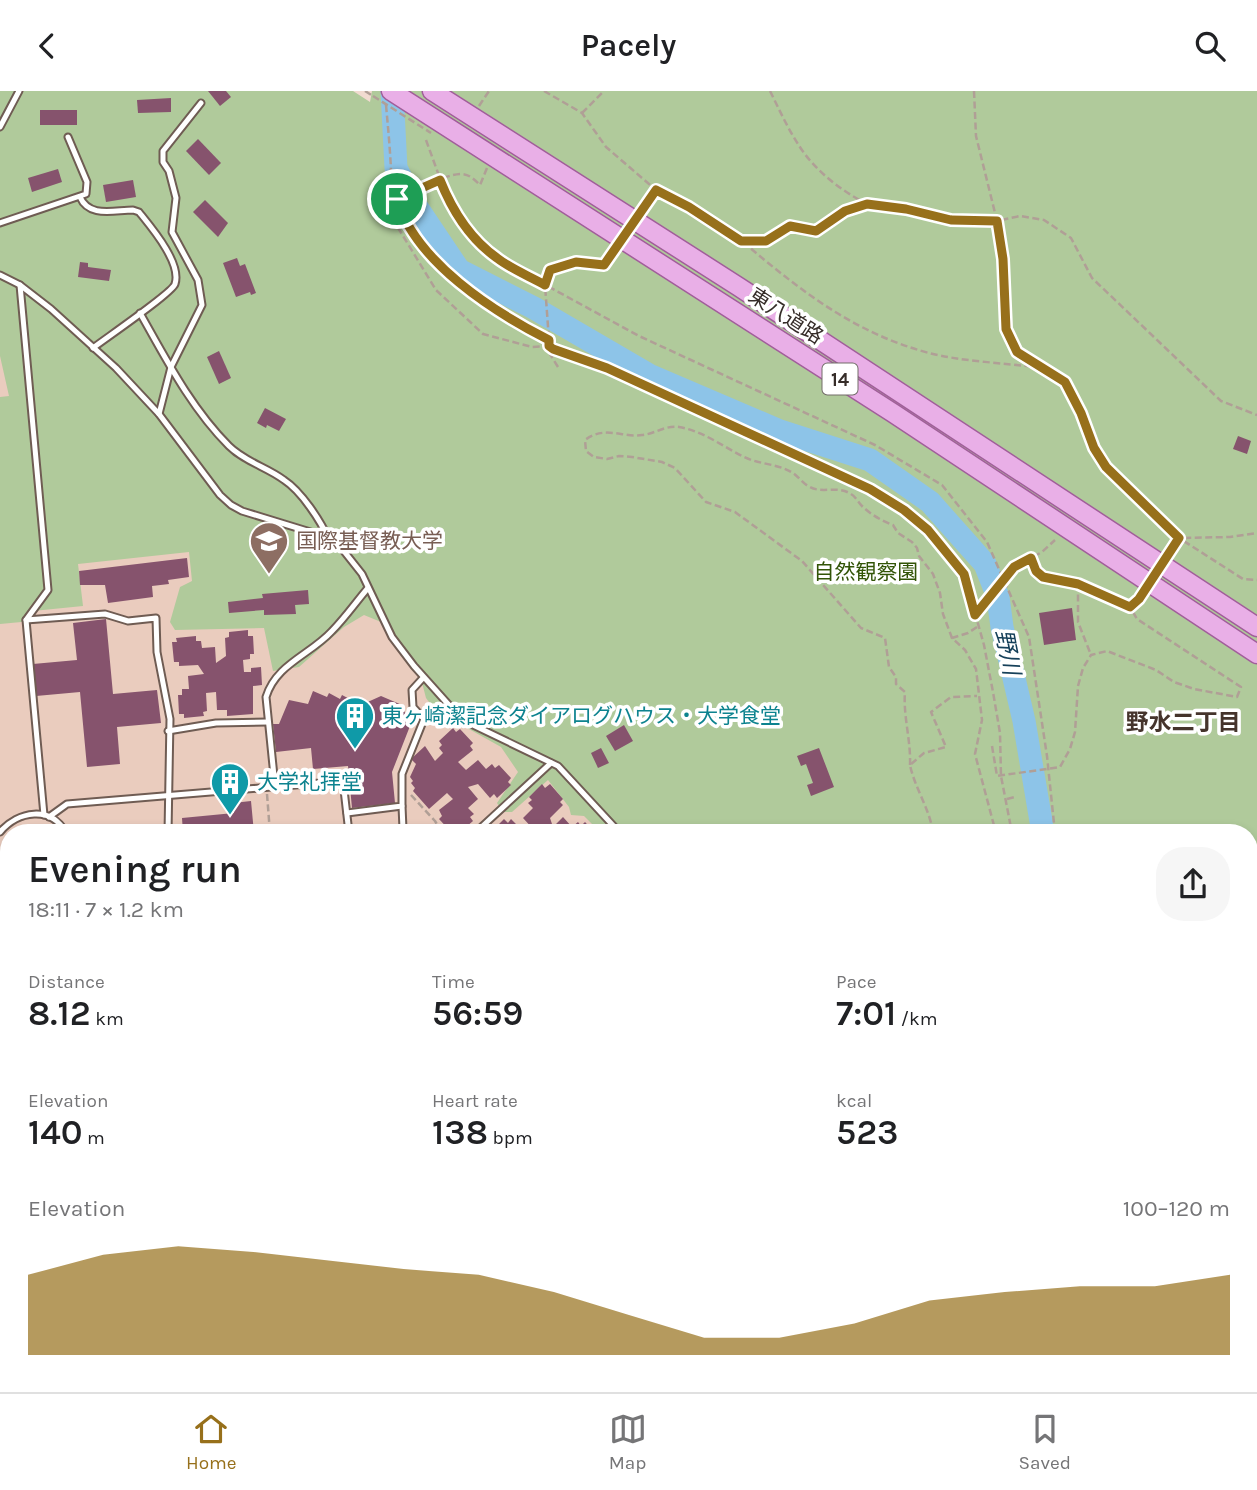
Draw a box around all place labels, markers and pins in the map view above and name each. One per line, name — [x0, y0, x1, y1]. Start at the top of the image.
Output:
pin — [367, 169, 427, 229]
school or university icon: 国際基督教大学 — [248, 520, 290, 575]
place label: 国際基督教大学 — [296, 529, 443, 553]
building icon: 東ヶ崎潔記念ダイアログハウス・大学食堂 — [334, 695, 376, 750]
place label: 東ヶ崎潔記念ダイアログハウス・大学食堂 — [382, 704, 781, 728]
building icon: 大学礼拝堂 — [209, 761, 251, 816]
place label: 大学礼拝堂 — [257, 770, 362, 794]

